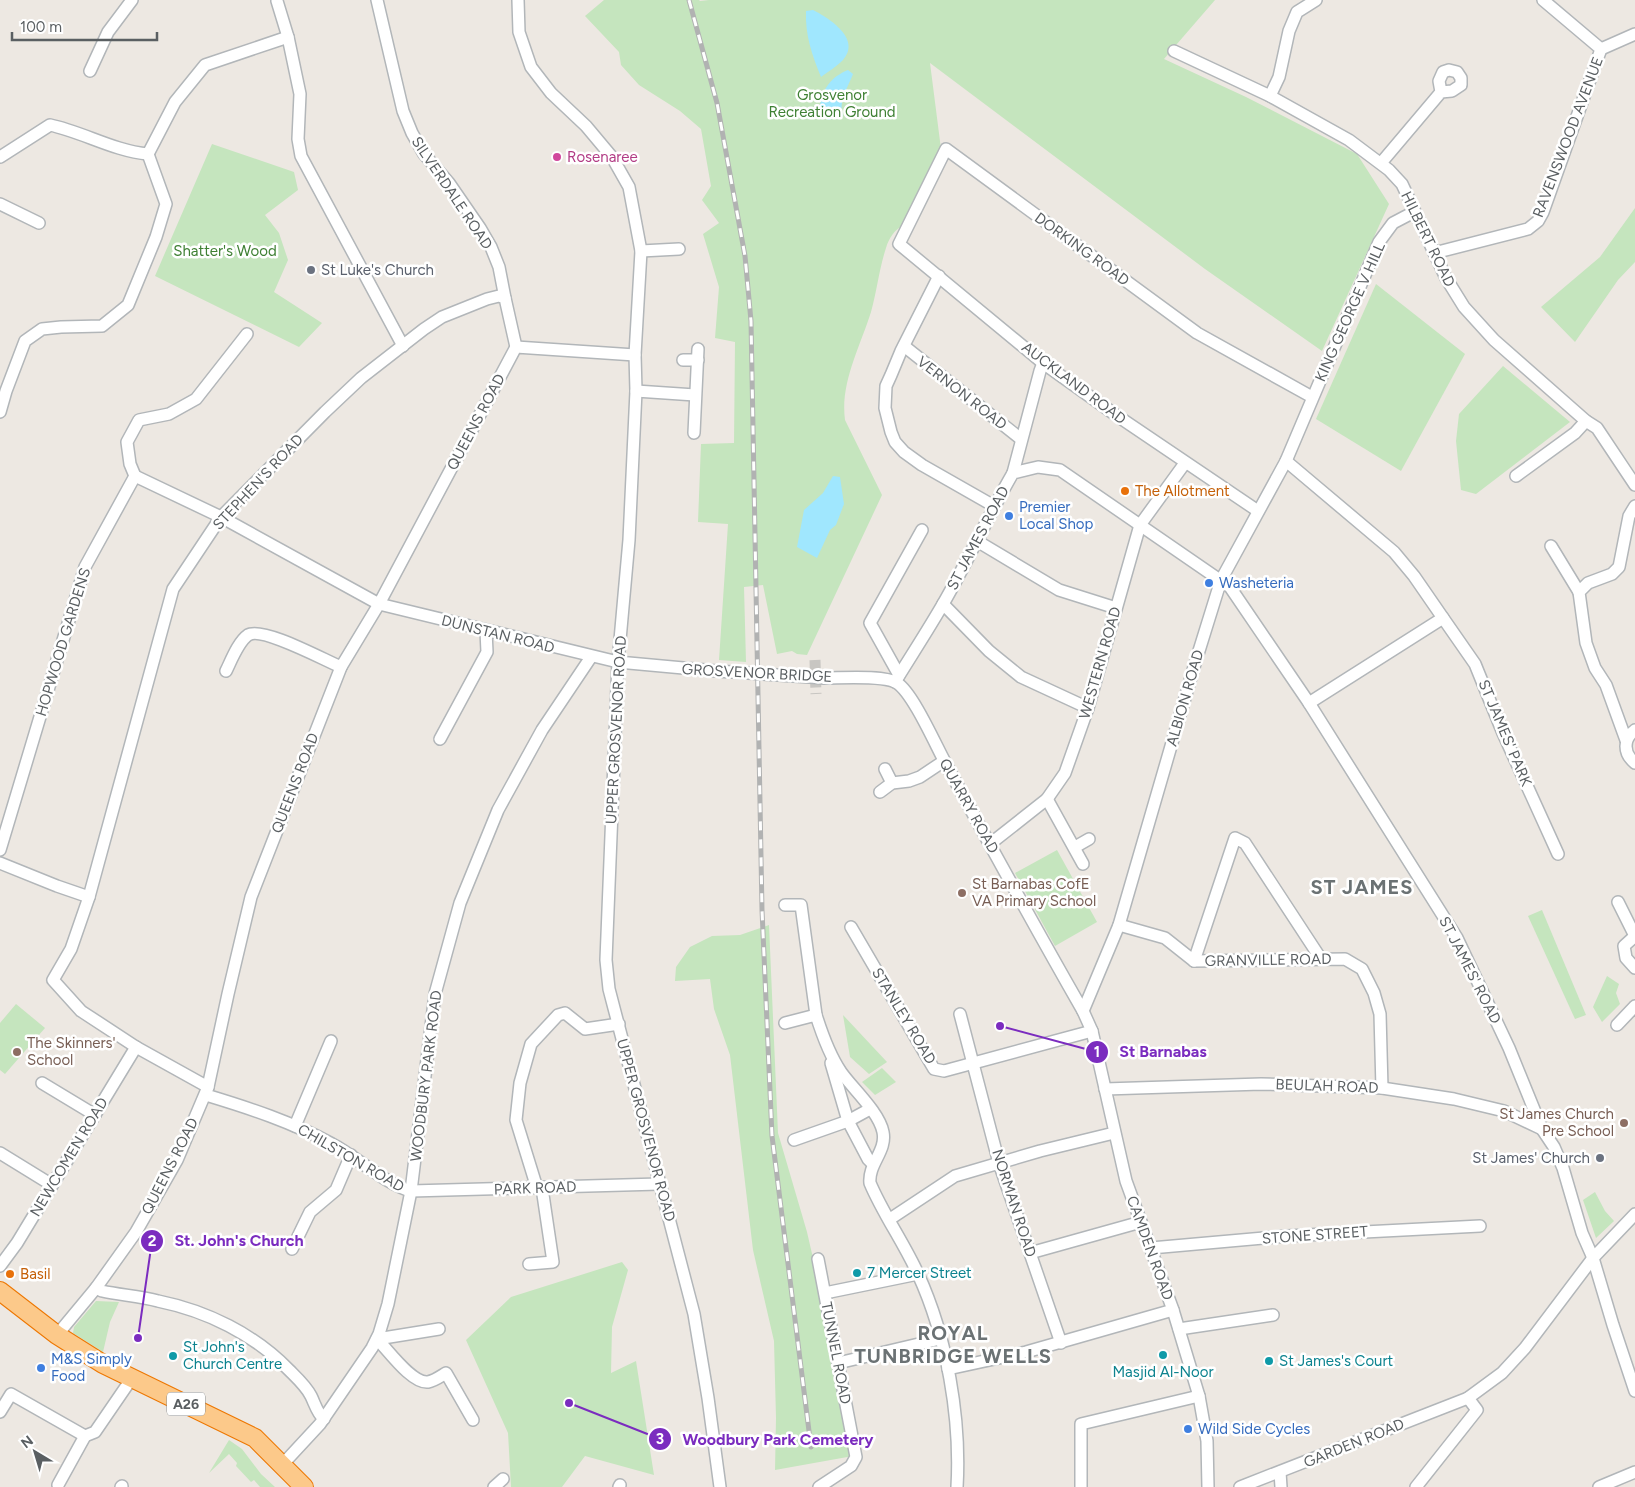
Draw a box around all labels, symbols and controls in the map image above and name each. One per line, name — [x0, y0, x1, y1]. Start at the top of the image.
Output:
scale bar — [12, 10, 158, 42]
text: 100 m — [20, 18, 62, 36]
street label: RAVENSWOOD AVENUE — [1529, 54, 1607, 220]
park label: Grosvenor Recreation Ground — [768, 86, 896, 121]
street label: SILVERDALE ROAD — [408, 133, 496, 253]
place label: Rosenaree — [567, 148, 638, 166]
marker: Rosenaree — [551, 151, 563, 163]
street label: HILBERT ROAD — [1397, 188, 1459, 290]
street label: DORKING ROAD — [1031, 209, 1133, 289]
street label: KING GEORGE V HILL — [1311, 240, 1389, 384]
park label: Shatter's Wood — [173, 242, 277, 260]
place label: St Luke's Church — [321, 261, 434, 279]
marker: St Luke's Church — [305, 264, 317, 276]
street label: AUCKLAND ROAD — [1018, 338, 1130, 428]
street label: VERNON ROAD — [914, 352, 1010, 434]
street label: QUEENS ROAD — [443, 371, 509, 473]
street label: STEPHEN'S ROAD — [209, 430, 307, 534]
place label: The Allotment — [1135, 482, 1230, 500]
street label: ST JAMES ROAD — [943, 483, 1013, 593]
marker: The Allotment — [1119, 485, 1131, 497]
place label: Premier Local Shop — [1019, 498, 1094, 533]
marker: Premier Local Shop — [1003, 510, 1015, 522]
street label: HOPWOOD GARDENS — [32, 566, 94, 718]
place label: Washeteria — [1219, 574, 1294, 592]
marker: Washeteria — [1203, 577, 1215, 589]
street label: WESTERN ROAD — [1075, 605, 1125, 721]
street label: DUNSTAN ROAD — [440, 611, 556, 657]
street label: UPPER GROSVENOR ROAD — [602, 635, 630, 825]
street label: ALBION ROAD — [1163, 648, 1207, 748]
street label: GROSVENOR BRIDGE — [681, 660, 833, 686]
street label: ST JAMES' PARK — [1474, 677, 1536, 790]
street label: QUEENS ROAD — [268, 730, 322, 836]
street label: QUARRY ROAD — [936, 755, 1002, 857]
place label: St Barnabas CofE VA Primary School — [972, 875, 1096, 910]
district label: ST JAMES — [1311, 875, 1413, 899]
marker: St Barnabas CofE VA Primary School — [956, 887, 968, 899]
street label: ST JAMES' ROAD — [1435, 913, 1505, 1027]
street label: GRANVILLE ROAD — [1204, 950, 1332, 970]
street label: STANLEY ROAD — [868, 965, 940, 1067]
street label: WOODBURY PARK ROAD — [407, 989, 445, 1163]
place label: The Skinners' School — [27, 1034, 116, 1069]
callout: St Barnabas — [1084, 1036, 1217, 1067]
street label: UPPER GROSVENOR ROAD — [613, 1037, 679, 1223]
text: St Barnabas — [1119, 1042, 1207, 1061]
text: 1 — [1094, 1043, 1100, 1061]
marker: The Skinners' School — [11, 1046, 23, 1058]
street label: BEULAH ROAD — [1275, 1075, 1379, 1097]
street label: NEWCOMEN ROAD — [26, 1094, 112, 1220]
place label: St James Church Pre School — [1499, 1105, 1614, 1140]
street label: QUEENS ROAD — [138, 1115, 202, 1217]
marker: St James Church Pre School — [1618, 1117, 1630, 1129]
street label: CHILSTON ROAD — [295, 1120, 407, 1196]
street label: NORMAN ROAD — [988, 1147, 1040, 1259]
place label: St James' Church — [1472, 1149, 1590, 1167]
marker: St James' Church — [1594, 1152, 1606, 1164]
street label: PARK ROAD — [493, 1178, 577, 1198]
street label: CAMDEN ROAD — [1123, 1193, 1177, 1303]
street label: STONE STREET — [1261, 1222, 1369, 1248]
callout: St. John's Church — [139, 1225, 313, 1256]
text: St. John's Church — [174, 1231, 304, 1250]
text: 2 — [148, 1232, 157, 1250]
place label: 7 Mercer Street — [867, 1264, 972, 1282]
place label: Basil — [20, 1265, 51, 1283]
marker: 7 Mercer Street — [851, 1267, 863, 1279]
marker: Basil — [4, 1268, 16, 1280]
street label: TUNNEL ROAD — [817, 1300, 855, 1406]
district label: ROYAL TUNBRIDGE WELLS — [854, 1321, 1052, 1368]
place label: St John's Church Centre — [183, 1338, 282, 1373]
marker: Masjid Al-Noor — [1157, 1349, 1169, 1361]
place label: M&S Simply Food — [51, 1350, 132, 1385]
marker: St John's Church Centre — [167, 1350, 179, 1362]
place label: St James's Court — [1279, 1352, 1394, 1370]
marker: St James's Court — [1263, 1355, 1275, 1367]
marker: M&S Simply Food — [35, 1362, 47, 1374]
place label: Masjid Al-Noor — [1112, 1363, 1214, 1381]
road number: A26 — [167, 1392, 205, 1416]
street label: GARDEN ROAD — [1301, 1415, 1407, 1471]
place label: Wild Side Cycles — [1198, 1420, 1310, 1438]
marker: Wild Side Cycles — [1182, 1423, 1194, 1435]
callout: Woodbury Park Cemetery — [648, 1424, 884, 1455]
north arrow — [10, 1427, 60, 1477]
text: 3 — [656, 1430, 664, 1448]
text: Woodbury Park Cemetery — [682, 1430, 874, 1449]
text: N — [18, 1432, 37, 1452]

